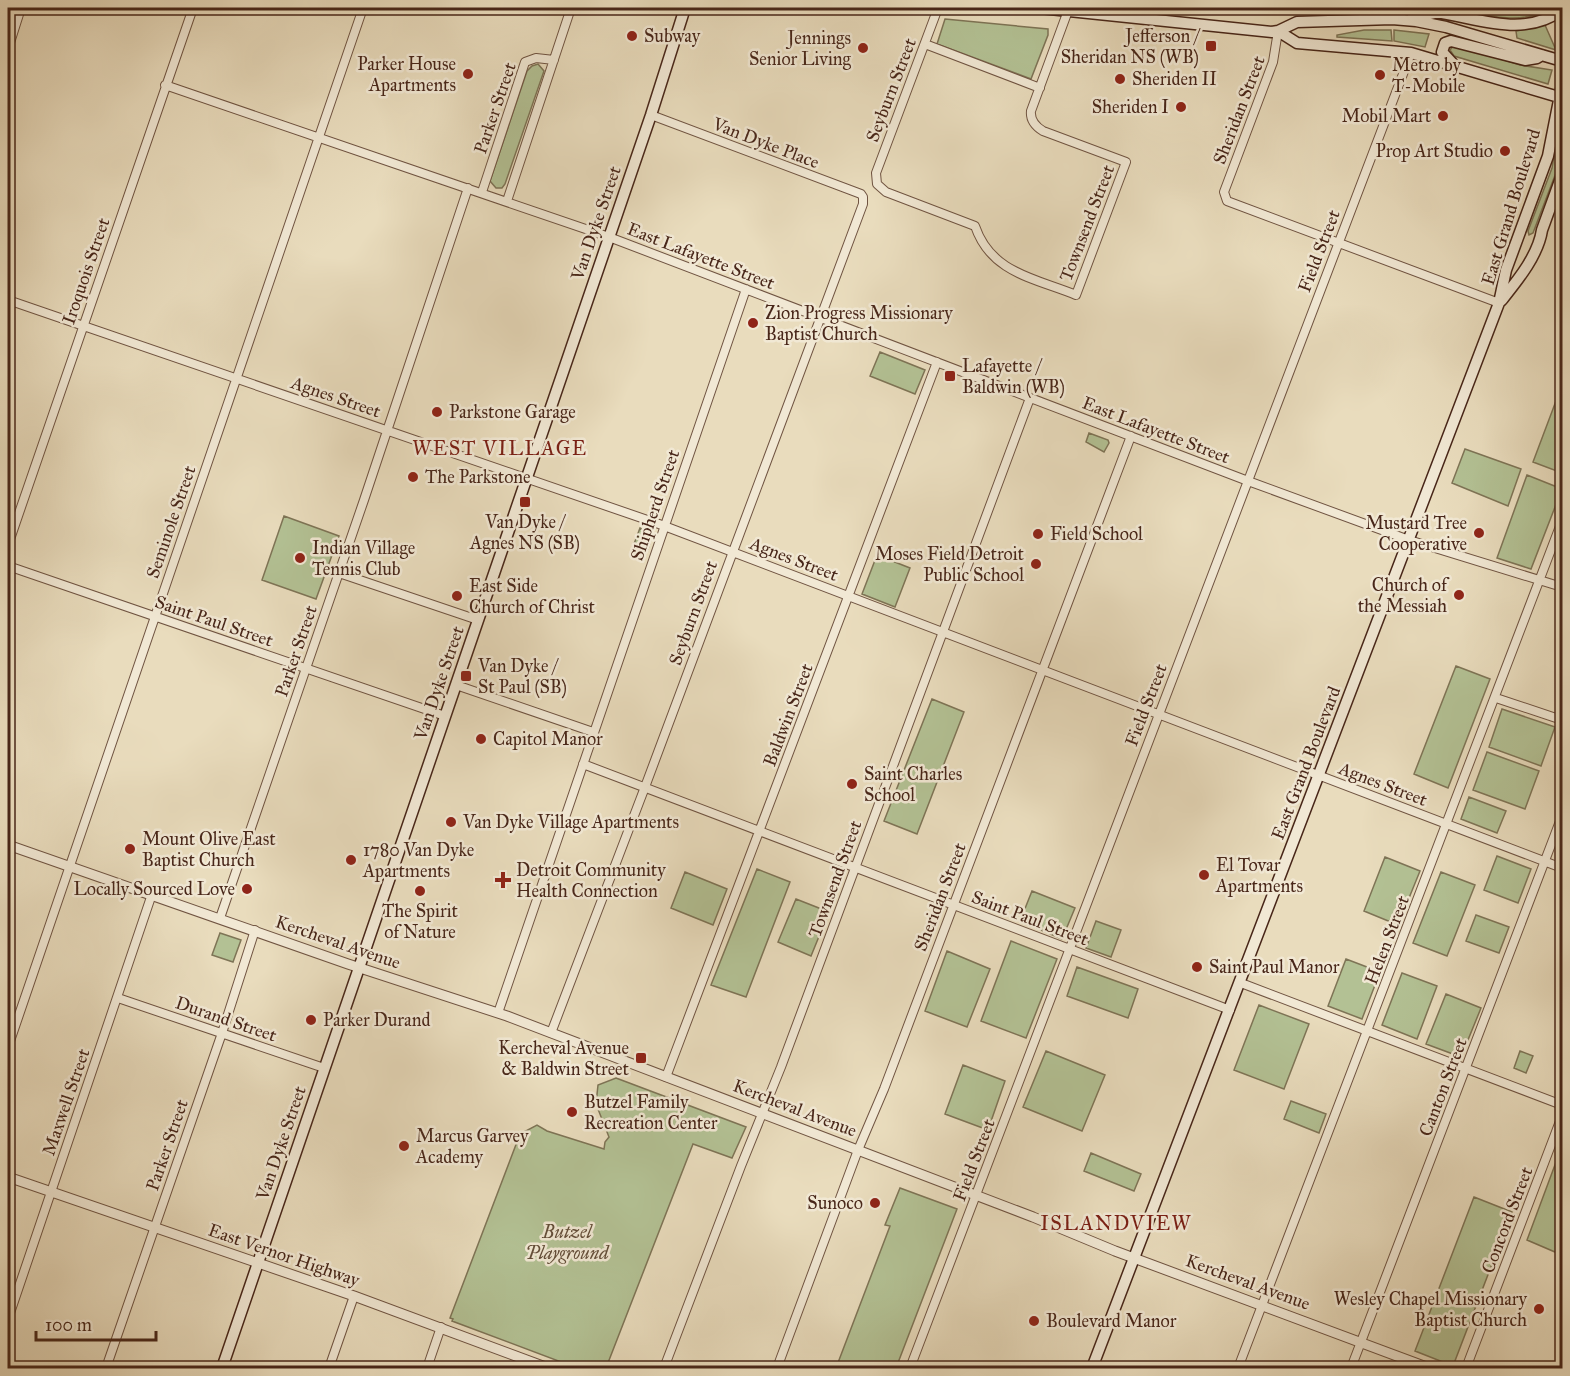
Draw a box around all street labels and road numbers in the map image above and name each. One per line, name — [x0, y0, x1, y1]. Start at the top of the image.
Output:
street label: Seyburn Street — [861, 34, 921, 145]
street label: Sheridan Street — [1208, 52, 1270, 167]
street label: Parker Street — [469, 59, 521, 157]
street label: Van Dyke Place — [709, 112, 822, 173]
street label: East Grand Boulevard — [1477, 126, 1545, 288]
street label: Townsend Street — [1055, 161, 1120, 284]
street label: Van Dyke Street — [566, 162, 626, 284]
street label: Field Street — [1293, 206, 1345, 295]
street label: Iroquois Street — [58, 214, 116, 327]
street label: East Lafayette Street — [624, 218, 778, 294]
street label: Agnes Street — [287, 371, 384, 424]
street label: East Lafayette Street — [1079, 392, 1233, 468]
street label: Shipherd Street — [626, 446, 684, 563]
street label: Seminole Street — [141, 462, 201, 581]
street label: Agnes Street — [745, 532, 842, 587]
street label: Seyburn Street — [664, 557, 722, 668]
street label: Saint Paul Street — [152, 591, 277, 652]
street label: Parker Street — [270, 602, 322, 700]
street label: Van Dyke Street — [409, 622, 469, 744]
street label: Baldwin Street — [758, 660, 818, 770]
street label: Field Street — [1120, 660, 1172, 749]
street label: East Grand Boulevard — [1267, 683, 1345, 843]
street label: Agnes Street — [1334, 757, 1431, 812]
street label: Townsend Street — [804, 817, 867, 941]
street label: Sheridan Street — [909, 839, 971, 954]
street label: Saint Paul Street — [968, 886, 1092, 951]
street label: Helen Street — [1360, 892, 1414, 988]
street label: Kercheval Avenue — [273, 910, 403, 974]
street label: Durand Street — [173, 991, 280, 1047]
street label: Canton Street — [1414, 1034, 1472, 1139]
street label: Maxwell Street — [37, 1045, 95, 1158]
street label: Kercheval Avenue — [730, 1074, 860, 1142]
street label: Van Dyke Street — [251, 1082, 311, 1204]
street label: Parker Street — [141, 1096, 193, 1194]
street label: Field Street — [948, 1115, 1000, 1204]
street label: Concord Street — [1477, 1163, 1538, 1276]
street label: East Vernor Highway — [205, 1219, 363, 1292]
street label: Kercheval Avenue — [1183, 1249, 1313, 1315]

